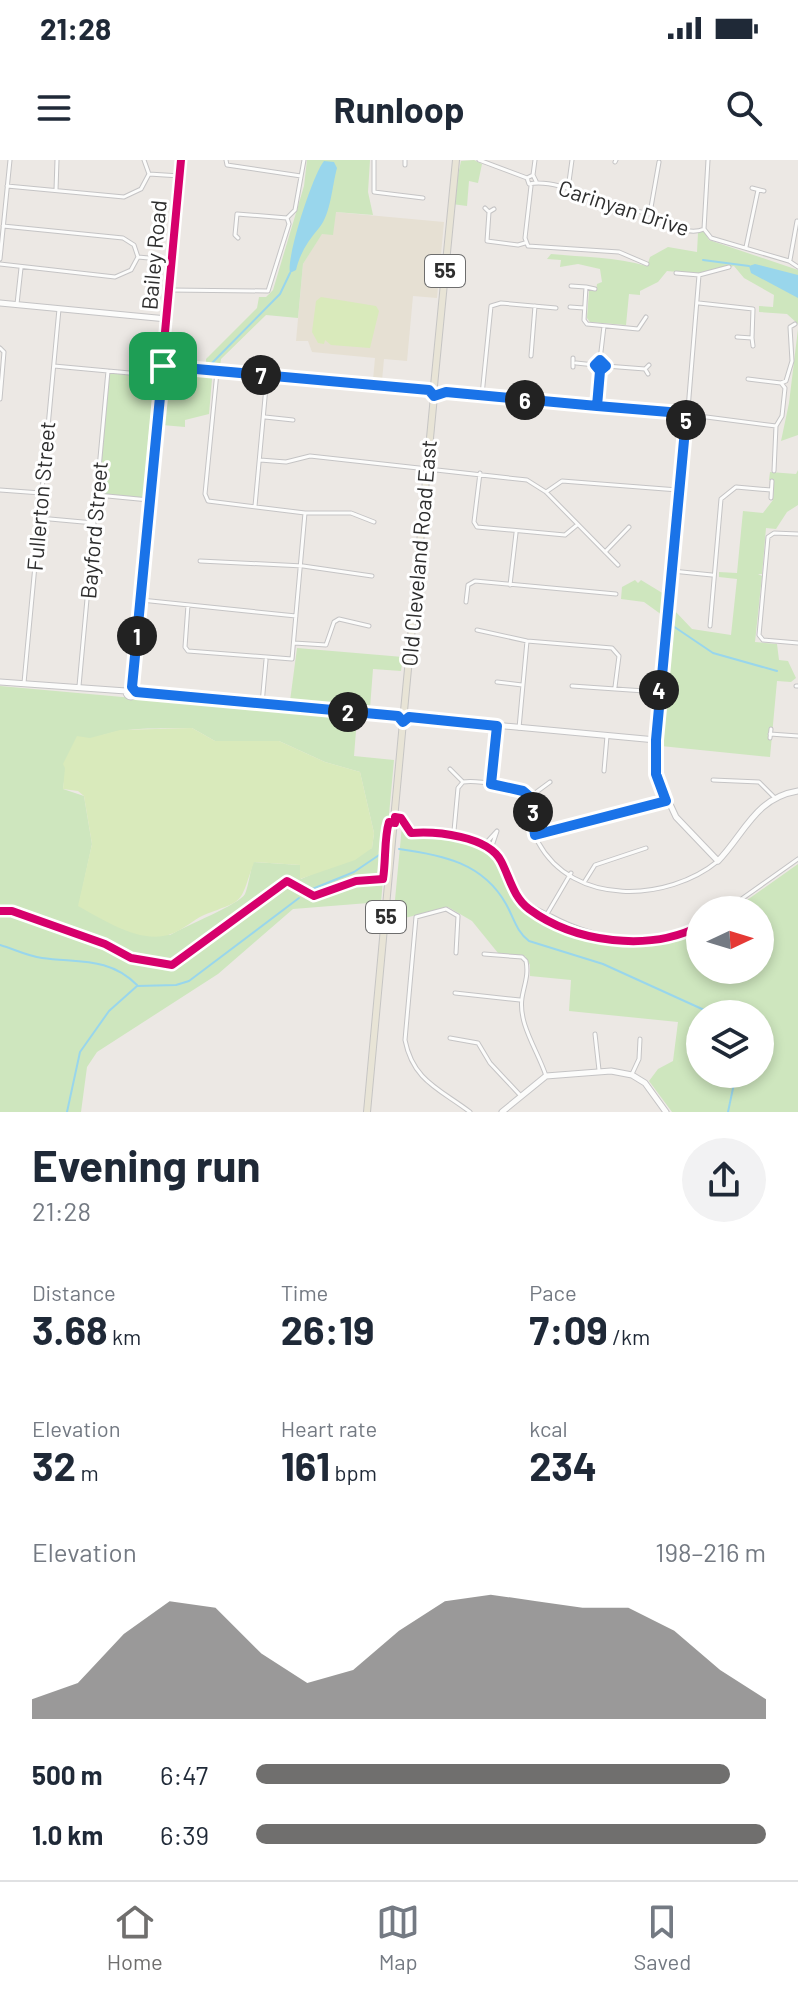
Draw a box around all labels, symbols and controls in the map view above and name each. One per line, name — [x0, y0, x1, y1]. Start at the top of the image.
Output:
text: 21:28 — [40, 10, 111, 46]
icon: menu — [32, 86, 76, 130]
icon: search — [722, 86, 766, 130]
text: Runloop — [334, 87, 464, 130]
street label: Carinyan Drive — [556, 174, 693, 240]
street label: Bailey Road — [135, 199, 171, 311]
road number: 55 — [425, 255, 465, 287]
pin — [129, 332, 197, 400]
icon: arrive — [141, 344, 185, 388]
pin: 7 — [241, 355, 281, 395]
text: 7 — [256, 362, 266, 388]
pin: 6 — [505, 380, 545, 420]
text: 6 — [519, 387, 531, 413]
pin: 5 — [666, 400, 706, 440]
text: 5 — [680, 407, 692, 433]
street label: Fullerton Street — [21, 420, 59, 572]
street label: Old Cleveland Road East — [395, 439, 441, 667]
street label: Bayford Street — [74, 460, 112, 600]
pin: 1 — [117, 616, 157, 656]
text: 1 — [133, 623, 141, 649]
pin: 4 — [639, 670, 679, 710]
text: 4 — [652, 677, 666, 703]
pin: 2 — [328, 692, 368, 732]
text: 2 — [342, 699, 354, 725]
pin: 3 — [513, 792, 553, 832]
text: 3 — [527, 799, 539, 825]
north arrow — [686, 896, 774, 984]
map controls — [686, 896, 774, 1088]
road number: 55 — [366, 901, 406, 933]
button: layers — [686, 1000, 774, 1088]
text: Evening run — [32, 1138, 261, 1191]
button: share — [682, 1138, 766, 1222]
text: 21:28 — [32, 1195, 91, 1226]
text: Distance — [32, 1279, 116, 1305]
text: Time — [281, 1279, 328, 1305]
text: Pace — [529, 1279, 577, 1305]
text: 3.68 — [32, 1305, 108, 1353]
text: 26:19 — [281, 1305, 375, 1353]
text: 7:09 — [529, 1305, 608, 1353]
text: km — [108, 1323, 141, 1349]
text: /km — [608, 1323, 650, 1349]
text: Elevation — [32, 1415, 121, 1441]
text: Heart rate — [281, 1415, 377, 1441]
text: kcal — [529, 1415, 568, 1441]
text: 32 — [32, 1441, 76, 1489]
text: 161 — [281, 1441, 330, 1489]
text: 234 — [529, 1441, 597, 1489]
text: m — [76, 1459, 99, 1485]
text: bpm — [330, 1459, 377, 1485]
text: Elevation — [32, 1536, 137, 1567]
text: 198–216 m — [655, 1536, 766, 1567]
text: 500 m — [32, 1759, 103, 1790]
text: 6:47 — [160, 1759, 208, 1790]
text: 1.0 km — [32, 1819, 103, 1850]
text: 6:39 — [160, 1819, 209, 1850]
tab: Home — [107, 1900, 163, 1974]
tab: Map — [376, 1900, 420, 1974]
tab: Saved — [634, 1900, 691, 1974]

